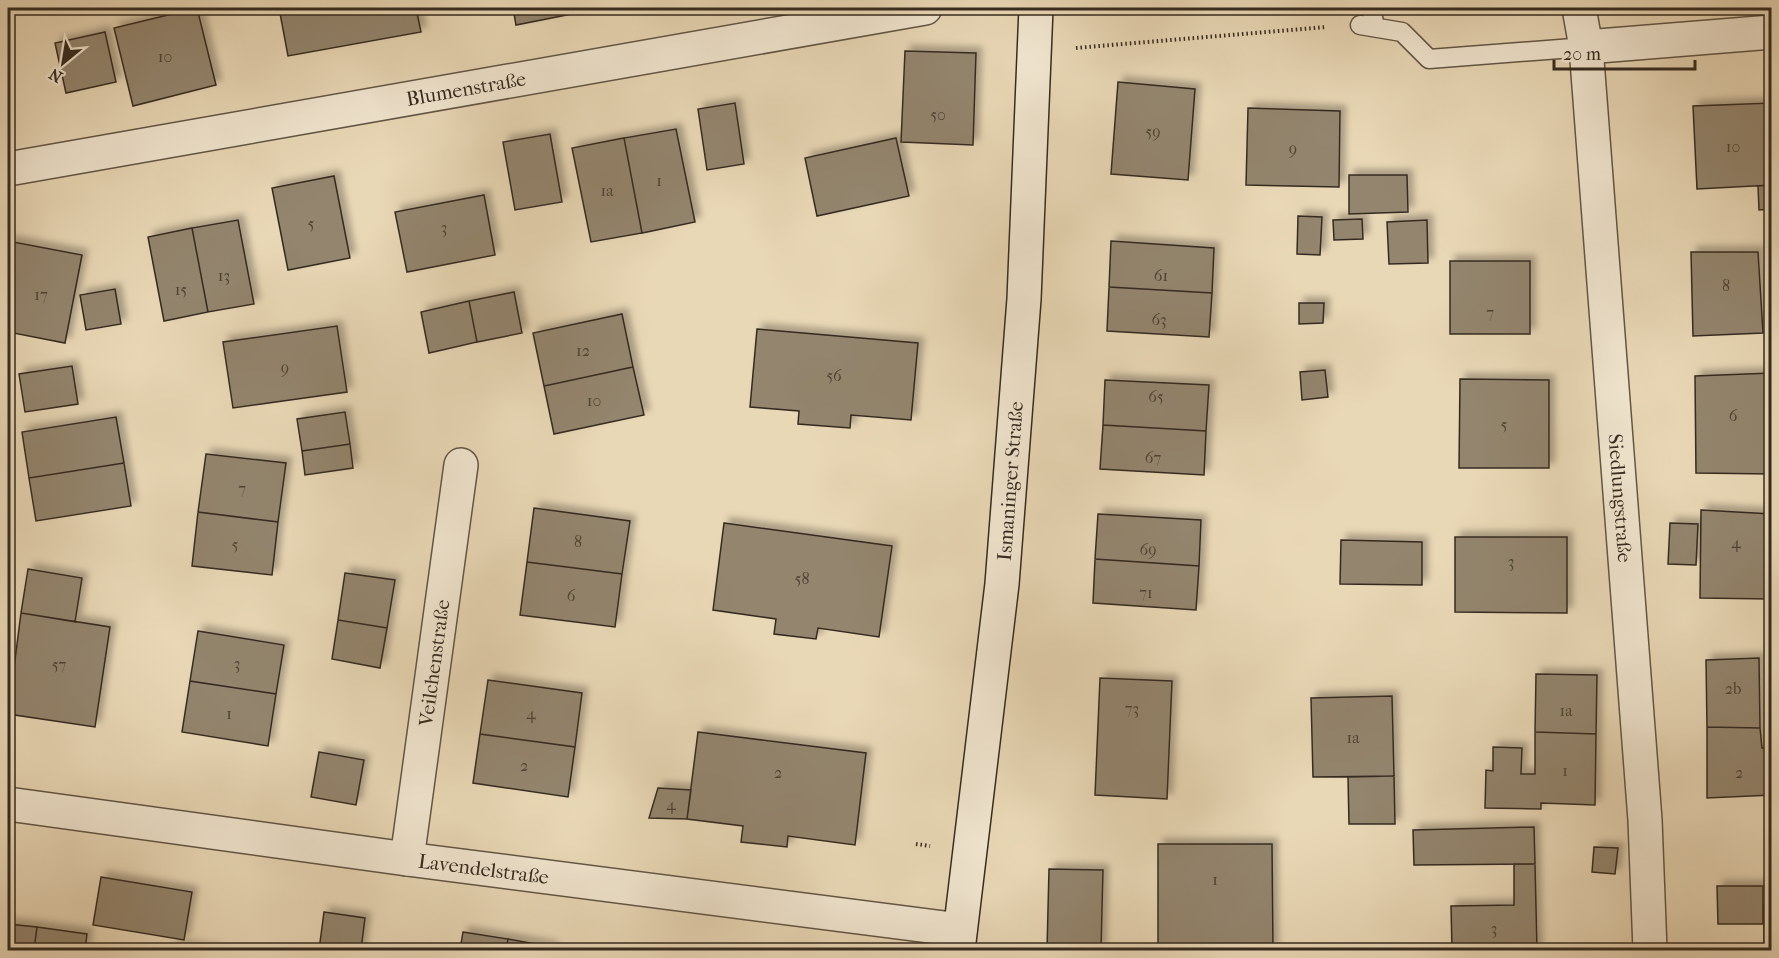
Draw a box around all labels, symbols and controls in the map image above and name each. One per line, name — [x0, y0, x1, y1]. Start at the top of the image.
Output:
north arrow — [33, 33, 93, 93]
scale bar — [1554, 33, 1695, 71]
text: 20 m — [1563, 44, 1601, 65]
house number: 10 — [158, 47, 172, 66]
text: N — [45, 64, 66, 87]
street label: Blumenstraße — [405, 67, 528, 111]
house number: 50 — [930, 105, 946, 124]
house number: 59 — [1145, 122, 1161, 141]
house number: 10 — [1726, 137, 1740, 156]
house number: 9 — [1289, 139, 1297, 158]
house number: 1 — [656, 171, 662, 190]
house number: 1a — [600, 181, 614, 200]
house number: 5 — [308, 214, 315, 233]
house number: 3 — [441, 218, 447, 237]
house number: 13 — [218, 266, 230, 285]
house number: 61 — [1154, 266, 1168, 285]
house number: 8 — [1722, 276, 1730, 295]
house number: 15 — [175, 280, 187, 299]
house number: 17 — [34, 285, 48, 304]
house number: 7 — [1486, 303, 1494, 322]
house number: 63 — [1151, 310, 1167, 329]
house number: 12 — [576, 341, 590, 360]
house number: 9 — [281, 358, 289, 377]
house number: 56 — [826, 366, 842, 385]
house number: 65 — [1148, 387, 1164, 406]
house number: 10 — [587, 391, 601, 410]
street label: Ismaninger Straße — [993, 400, 1028, 562]
house number: 6 — [1729, 406, 1738, 425]
house number: 5 — [1501, 415, 1508, 434]
street label: Siedlungstraße — [1604, 433, 1636, 563]
house number: 67 — [1145, 448, 1161, 467]
house number: 7 — [238, 479, 246, 498]
house number: 8 — [574, 532, 582, 551]
house number: 4 — [1731, 533, 1741, 552]
house number: 5 — [232, 535, 239, 554]
house number: 69 — [1139, 540, 1157, 559]
house number: 3 — [1508, 552, 1514, 571]
house number: 58 — [795, 569, 809, 588]
house number: 71 — [1139, 583, 1153, 602]
house number: 6 — [567, 586, 576, 605]
street label: Veilchenstraße — [414, 598, 454, 729]
house number: 3 — [234, 654, 240, 673]
house number: 57 — [52, 655, 67, 674]
house number: 2b — [1725, 679, 1741, 698]
house number: 73 — [1125, 699, 1139, 718]
house number: 1a — [1559, 701, 1573, 720]
house number: 1 — [226, 704, 232, 723]
house number: 4 — [526, 704, 536, 723]
house number: 1a — [1346, 728, 1360, 747]
house number: 2 — [520, 756, 528, 775]
house number: 1 — [1562, 761, 1568, 780]
house number: 2 — [774, 763, 782, 782]
house number: 2 — [1735, 763, 1743, 782]
house number: 4 — [666, 795, 676, 814]
street label: Lavendelstraße — [417, 850, 550, 889]
house number: 1 — [1212, 870, 1218, 889]
house number: 3 — [1491, 919, 1497, 938]

